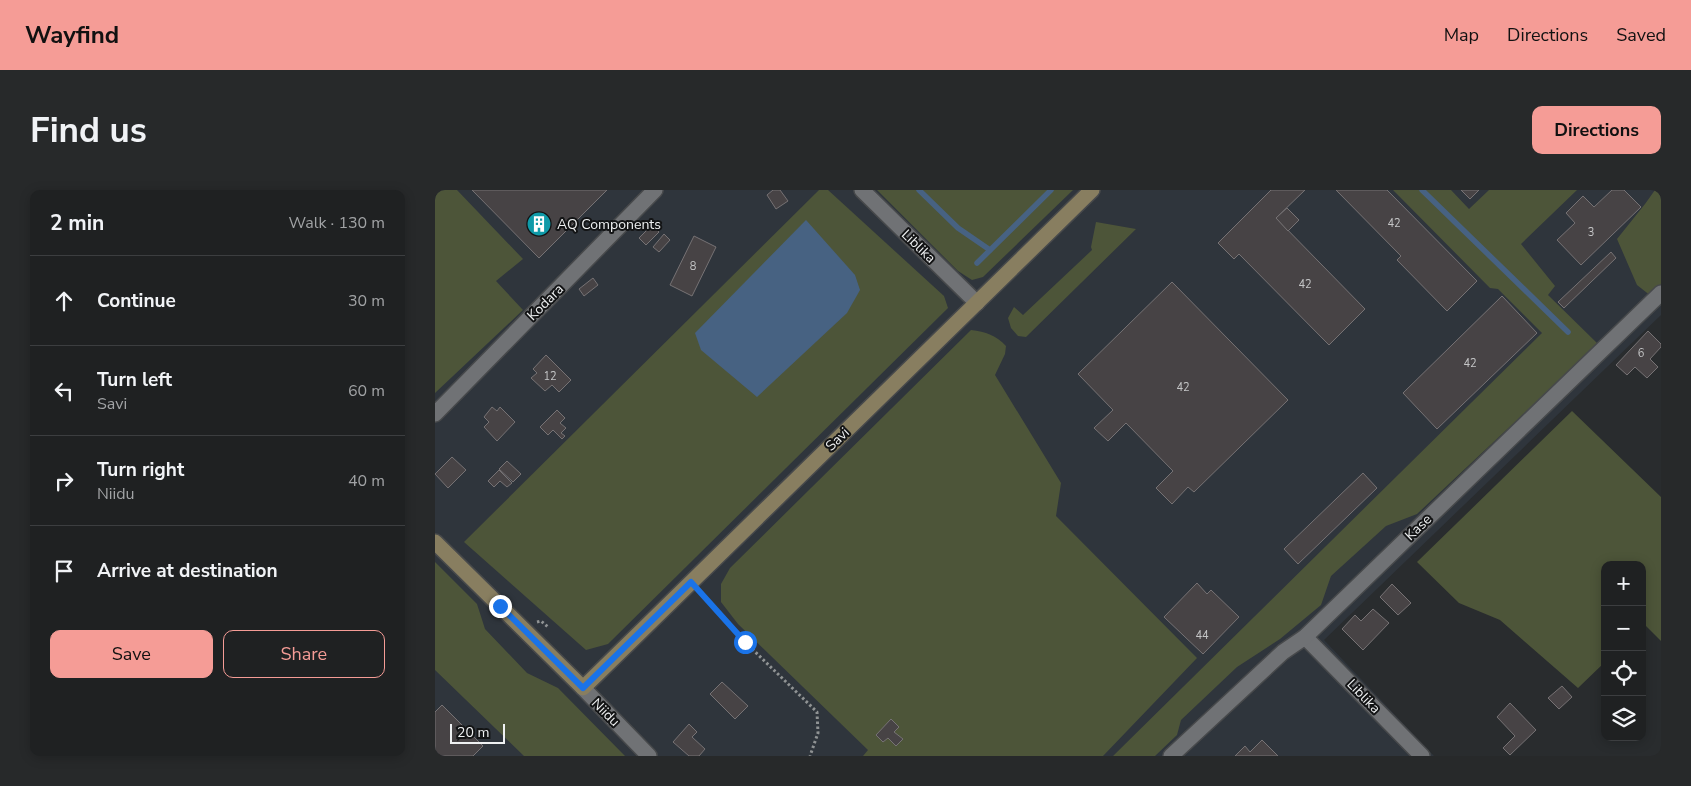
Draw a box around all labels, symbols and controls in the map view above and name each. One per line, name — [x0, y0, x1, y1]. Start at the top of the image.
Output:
text: Wayfind — [25, 19, 119, 51]
text: Map — [1444, 23, 1479, 47]
text: Directions — [1507, 23, 1588, 47]
text: Saved — [1616, 23, 1666, 47]
button: Directions — [1532, 106, 1661, 154]
text: Find us — [30, 107, 147, 154]
text: 2 min — [50, 209, 104, 237]
building icon: AQ Components — [526, 211, 552, 237]
text: Walk · 130 m — [289, 212, 385, 234]
place label: AQ Components — [557, 215, 661, 234]
house number: 42 — [1387, 216, 1401, 231]
street label: Liblika — [897, 225, 940, 267]
house number: 3 — [1588, 225, 1594, 240]
house number: 8 — [690, 259, 697, 274]
house number: 42 — [1298, 277, 1312, 292]
street label: Kodara — [523, 280, 568, 325]
icon: ahead — [50, 287, 78, 315]
text: Continue — [97, 288, 176, 314]
text: 30 m — [348, 290, 385, 312]
house number: 6 — [1638, 346, 1645, 361]
house number: 42 — [1463, 356, 1477, 371]
text: Turn left — [97, 367, 172, 393]
house number: 12 — [543, 369, 557, 384]
icon: left — [50, 377, 78, 405]
text: 60 m — [348, 380, 385, 402]
house number: 42 — [1176, 380, 1190, 395]
text: Savi — [97, 393, 127, 415]
street label: Savi — [821, 423, 853, 455]
text: Turn right — [97, 457, 184, 483]
icon: right — [50, 467, 78, 495]
text: 40 m — [348, 470, 385, 492]
text: Niidu — [97, 483, 135, 505]
street label: Kase — [1401, 510, 1436, 545]
icon: arrive — [50, 557, 78, 585]
text: Arrive at destination — [97, 558, 278, 584]
map controls — [1601, 561, 1646, 741]
button: + — [1601, 561, 1646, 606]
route end — [489, 595, 512, 618]
button: − — [1601, 606, 1646, 651]
house number: 44 — [1195, 628, 1209, 643]
button: Save — [50, 630, 213, 678]
button: Share — [223, 630, 385, 678]
route start — [734, 631, 757, 654]
button: locate — [1601, 651, 1646, 696]
street label: Liblika — [1343, 675, 1385, 718]
street label: Niidu — [587, 694, 624, 731]
button: layers — [1601, 696, 1646, 741]
scale bar — [450, 721, 505, 744]
text: 20 m — [457, 723, 489, 742]

